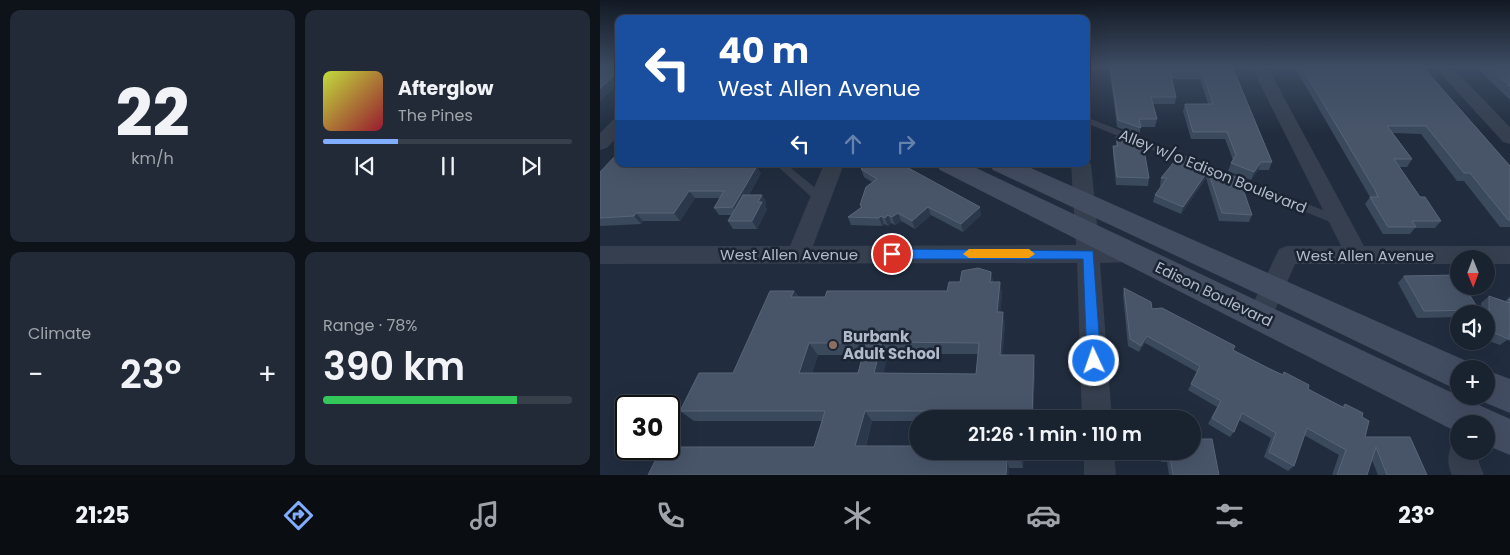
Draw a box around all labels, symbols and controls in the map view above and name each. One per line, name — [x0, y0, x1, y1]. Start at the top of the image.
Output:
text: 40 m — [718, 26, 809, 75]
icon: left — [635, 35, 700, 100]
text: 22 — [115, 68, 190, 159]
text: West Allen Avenue — [718, 73, 920, 104]
text: Afterglow — [398, 75, 493, 102]
text: The Pines — [398, 104, 473, 127]
street label: Alley w/o Edison Boulevard — [1116, 124, 1310, 218]
icon: left — [786, 130, 814, 158]
icon: ahead — [839, 130, 867, 158]
icon: right — [892, 130, 920, 158]
text: km/h — [131, 147, 174, 170]
icon: previous — [351, 152, 379, 180]
icon: pause — [434, 152, 462, 180]
icon: next — [517, 152, 545, 180]
pin — [871, 233, 913, 275]
icon: arrive — [878, 240, 906, 268]
street label: West Allen Avenue — [720, 244, 858, 265]
street label: West Allen Avenue — [1296, 245, 1434, 266]
north arrow — [1450, 250, 1495, 295]
map controls — [1450, 250, 1495, 460]
street label: Edison Boulevard — [1152, 256, 1276, 332]
button: sound — [1450, 305, 1495, 350]
text: Range · 78% — [323, 314, 417, 337]
text: Climate — [28, 322, 91, 345]
place label: Burbank Adult School — [843, 326, 940, 364]
position arrow — [1067, 334, 1119, 386]
marker: Burbank Adult School — [827, 339, 839, 351]
text: 390 km — [323, 340, 465, 393]
text: 23° — [120, 348, 181, 401]
text: − — [28, 355, 43, 394]
text: + — [258, 355, 277, 394]
button: + — [1450, 360, 1495, 405]
speed limit sign: 30 — [615, 395, 680, 460]
button: − — [1450, 415, 1495, 460]
text: 21:26 · 1 min · 110 m — [968, 421, 1142, 448]
icon: directions — [281, 498, 316, 533]
icon: music — [467, 498, 502, 533]
icon: phone — [653, 498, 688, 533]
icon: climate — [840, 498, 875, 533]
icon: car — [1026, 498, 1061, 533]
icon: filters — [1212, 498, 1247, 533]
text: 21:25 — [76, 500, 130, 531]
text: 23° — [1398, 500, 1434, 531]

